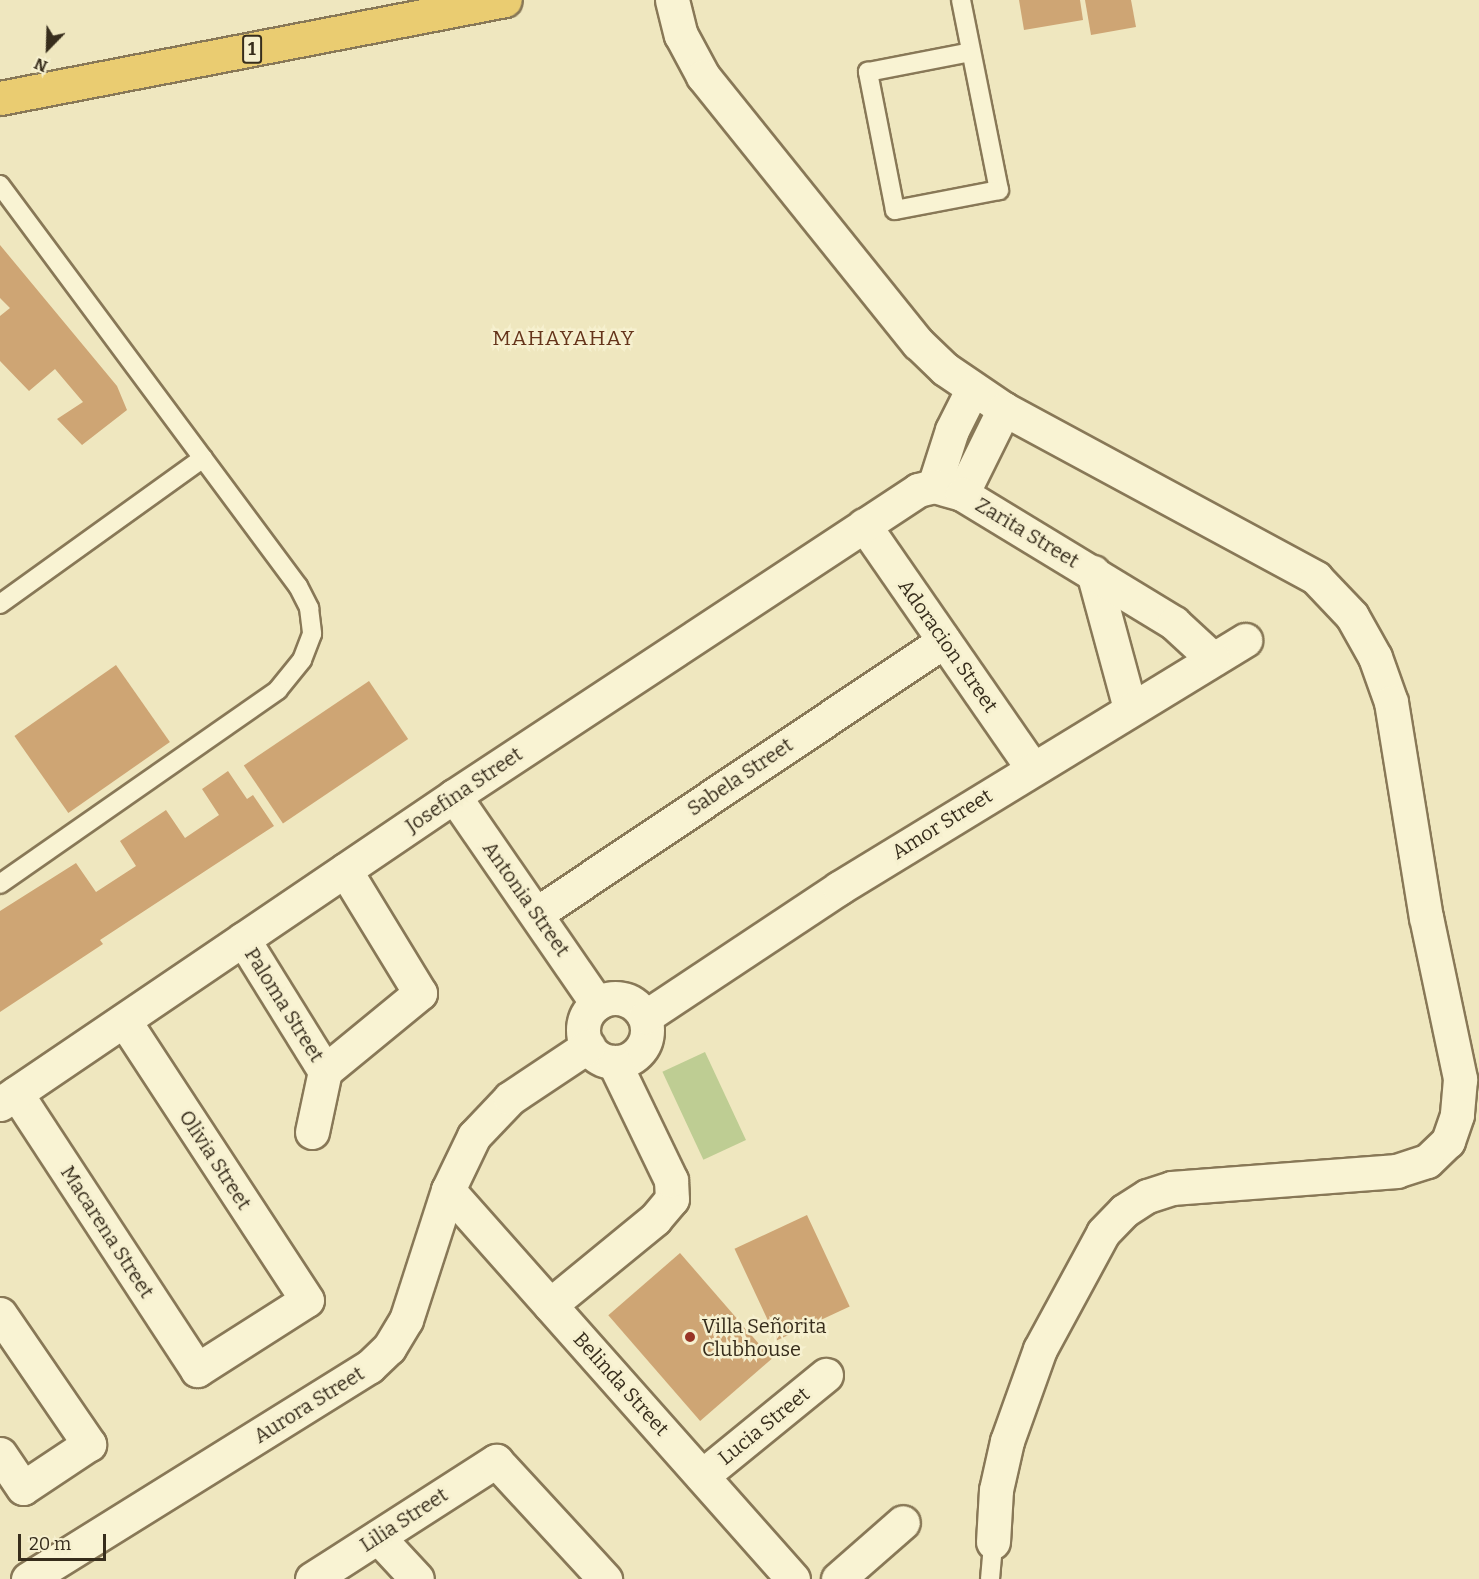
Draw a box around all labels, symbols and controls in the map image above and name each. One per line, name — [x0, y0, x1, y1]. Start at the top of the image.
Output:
north arrow — [18, 18, 78, 78]
road number: 1 — [242, 34, 262, 64]
text: N — [31, 54, 50, 76]
district label: MAHAYAHAY — [492, 325, 636, 351]
street label: Zarita Street — [971, 493, 1083, 573]
street label: Adoracion Street — [893, 575, 1003, 717]
street label: Sabela Street — [683, 733, 797, 821]
street label: Josefina Street — [401, 742, 527, 838]
street label: Amor Street — [887, 784, 997, 864]
street label: Antonia Street — [478, 837, 574, 961]
street label: Paloma Street — [239, 943, 329, 1067]
street label: Olivia Street — [174, 1106, 256, 1214]
street label: Macarena Street — [55, 1161, 159, 1303]
place label: Villa Señorita Clubhouse — [702, 1314, 826, 1361]
street label: Belinda Street — [568, 1327, 674, 1441]
marker: Villa Señorita Clubhouse — [683, 1330, 697, 1344]
street label: Aurora Street — [249, 1362, 369, 1448]
street label: Lucia Street — [714, 1382, 814, 1470]
street label: Lilia Street — [356, 1483, 452, 1557]
scale bar — [21, 1522, 110, 1560]
text: 20 m — [29, 1533, 71, 1555]

